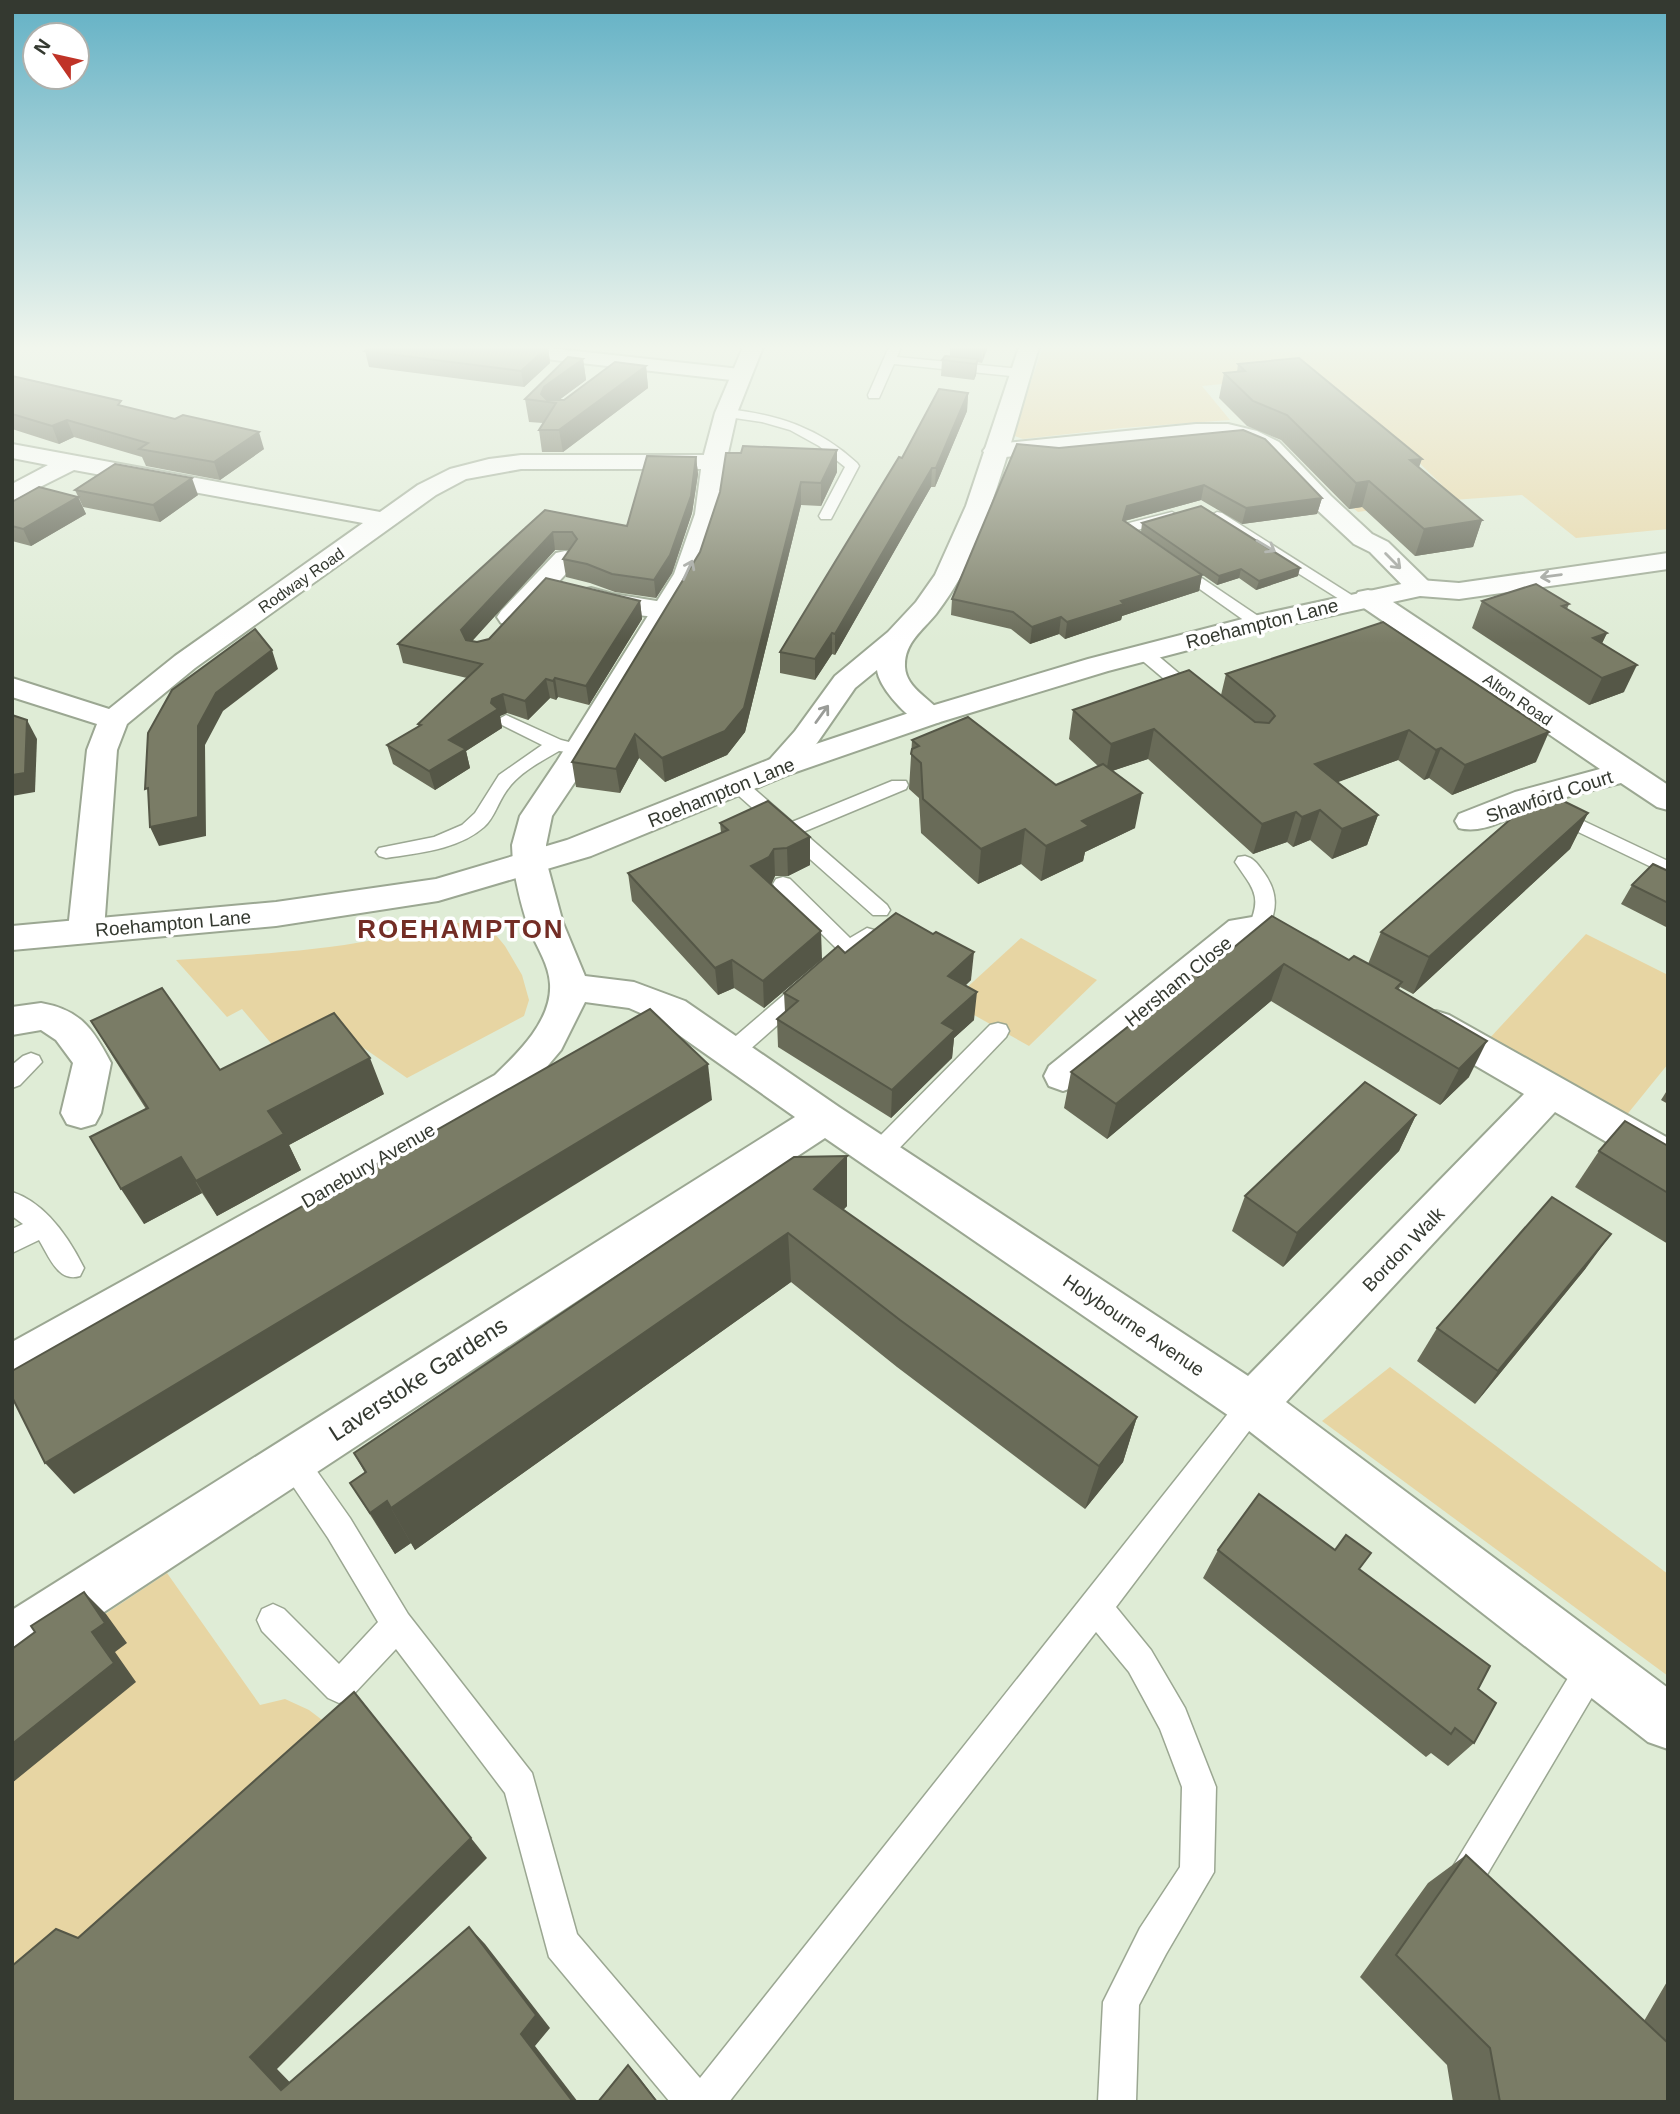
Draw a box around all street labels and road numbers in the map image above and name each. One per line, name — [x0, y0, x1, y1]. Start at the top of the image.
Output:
street label: Rodway Road — [255, 545, 347, 616]
street label: Roehampton Lane — [1184, 594, 1341, 653]
street label: Alton Road — [1480, 670, 1555, 729]
street label: Roehampton Lane — [645, 753, 798, 831]
street label: Shawford Court — [1483, 766, 1616, 827]
street label: Roehampton Lane — [94, 906, 252, 941]
street label: Hersham Close — [1121, 932, 1236, 1031]
street label: Danebury Avenue — [298, 1119, 439, 1212]
street label: Bordon Walk — [1358, 1203, 1449, 1296]
street label: Holybourne Avenue — [1059, 1270, 1208, 1380]
street label: Laverstoke Gardens — [324, 1312, 512, 1446]

